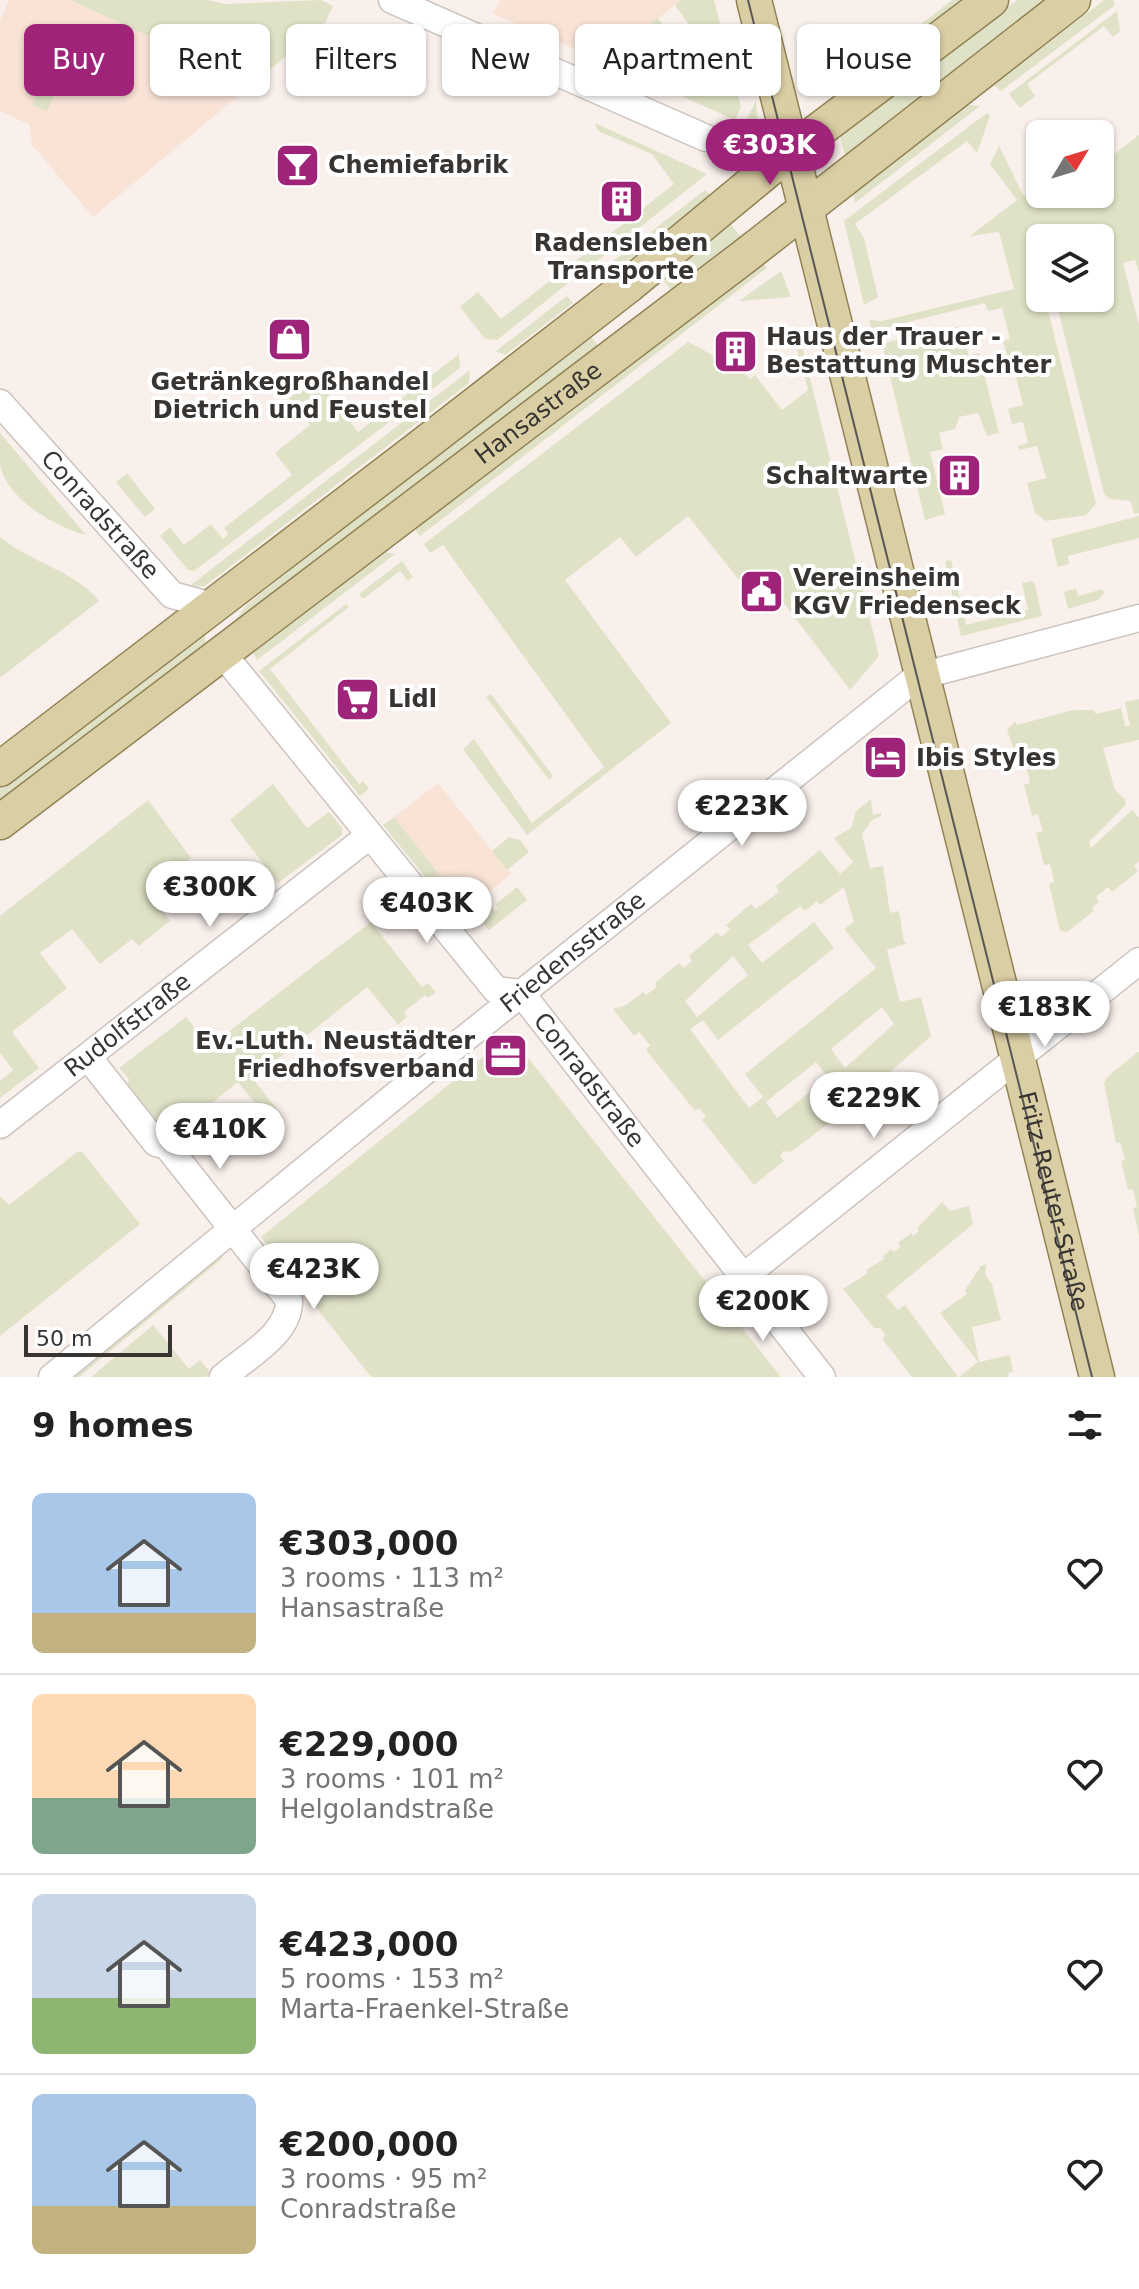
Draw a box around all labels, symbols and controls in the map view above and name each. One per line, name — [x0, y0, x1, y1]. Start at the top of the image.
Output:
chip: Buy — [24, 24, 134, 96]
chip: Rent — [150, 24, 270, 96]
chip: Filters — [286, 24, 426, 96]
chip: New — [442, 24, 559, 96]
chip: Apartment — [575, 24, 781, 96]
chip: House — [797, 24, 940, 96]
pin: €303K — [714, 119, 826, 187]
north arrow — [1026, 120, 1114, 208]
map controls — [1026, 120, 1114, 312]
text: €303K — [724, 130, 816, 160]
bar icon: Chemiefabrik — [273, 141, 321, 189]
place label: Chemiefabrik — [328, 151, 509, 179]
building icon: Radensleben Transporte — [597, 177, 645, 225]
button: layers — [1026, 224, 1114, 312]
place label: Radensleben Transporte — [534, 229, 708, 285]
shop icon: Getränkegroßhandel Dietrich und Feustel — [266, 316, 314, 364]
place label: Haus der Trauer - Bestattung Muschter — [766, 323, 1051, 379]
building icon: Haus der Trauer - Bestattung Muschter — [711, 327, 759, 375]
street label: Hansastraße — [469, 356, 607, 470]
place label: Getränkegroßhandel Dietrich und Feustel — [151, 368, 429, 424]
street label: Conradstraße — [35, 445, 165, 585]
building icon: Schaltwarte — [935, 452, 983, 500]
place label: Schaltwarte — [766, 462, 928, 490]
place label: Vereinsheim KGV Friedenseck — [793, 564, 1022, 620]
public building icon: Vereinsheim KGV Friedenseck — [738, 568, 786, 616]
supermarket icon: Lidl — [333, 675, 381, 723]
place label: Lidl — [388, 685, 437, 713]
hotel icon: Ibis Styles — [861, 734, 909, 782]
place label: Ibis Styles — [916, 744, 1056, 772]
pin: €223K — [686, 780, 798, 848]
text: €223K — [696, 791, 788, 821]
pin: €300K — [154, 861, 266, 929]
text: €300K — [164, 872, 256, 902]
pin: €403K — [371, 877, 483, 945]
street label: Friedensstraße — [495, 886, 651, 1019]
text: €403K — [381, 888, 473, 918]
street label: Rudolfstraße — [59, 967, 196, 1083]
pin: €183K — [989, 981, 1101, 1049]
text: €183K — [999, 992, 1091, 1022]
street label: Conradstraße — [528, 1007, 650, 1153]
place label: Ev.-Luth. Neustädter Friedhofsverband — [195, 1027, 475, 1083]
office icon: Ev.-Luth. Neustädter Friedhofsverband — [482, 1031, 530, 1079]
pin: €229K — [818, 1072, 930, 1140]
text: €229K — [828, 1083, 920, 1113]
street label: Fritz-Reuter-Straße — [1012, 1089, 1094, 1314]
pin: €410K — [164, 1103, 276, 1171]
text: €410K — [174, 1114, 266, 1144]
pin: €423K — [258, 1243, 370, 1311]
text: €423K — [268, 1254, 360, 1284]
pin: €200K — [707, 1275, 819, 1343]
text: €200K — [717, 1286, 809, 1316]
scale bar — [24, 1321, 172, 1357]
text: 50 m — [36, 1326, 92, 1351]
icon: filters — [1063, 1403, 1107, 1447]
text: 9 homes — [32, 1405, 194, 1445]
text: €303,000 — [280, 1523, 459, 1563]
icon: home — [96, 1525, 192, 1621]
icon: heart — [1063, 1551, 1107, 1595]
text: 3 rooms · 113 m² — [280, 1563, 504, 1593]
text: Hansastraße — [280, 1593, 444, 1623]
text: €229,000 — [280, 1724, 459, 1764]
icon: home — [96, 1726, 192, 1822]
icon: heart — [1063, 1752, 1107, 1796]
text: 3 rooms · 101 m² — [280, 1764, 504, 1794]
text: Helgolandstraße — [280, 1794, 494, 1824]
text: €423,000 — [280, 1924, 459, 1964]
icon: home — [96, 1926, 192, 2022]
icon: heart — [1063, 1952, 1107, 1996]
text: 5 rooms · 153 m² — [280, 1964, 504, 1994]
text: Marta-Fraenkel-Straße — [280, 1994, 569, 2024]
text: €200,000 — [280, 2124, 459, 2164]
icon: home — [96, 2126, 192, 2222]
icon: heart — [1063, 2152, 1107, 2196]
text: 3 rooms · 95 m² — [280, 2164, 488, 2194]
text: Conradstraße — [280, 2194, 456, 2224]

